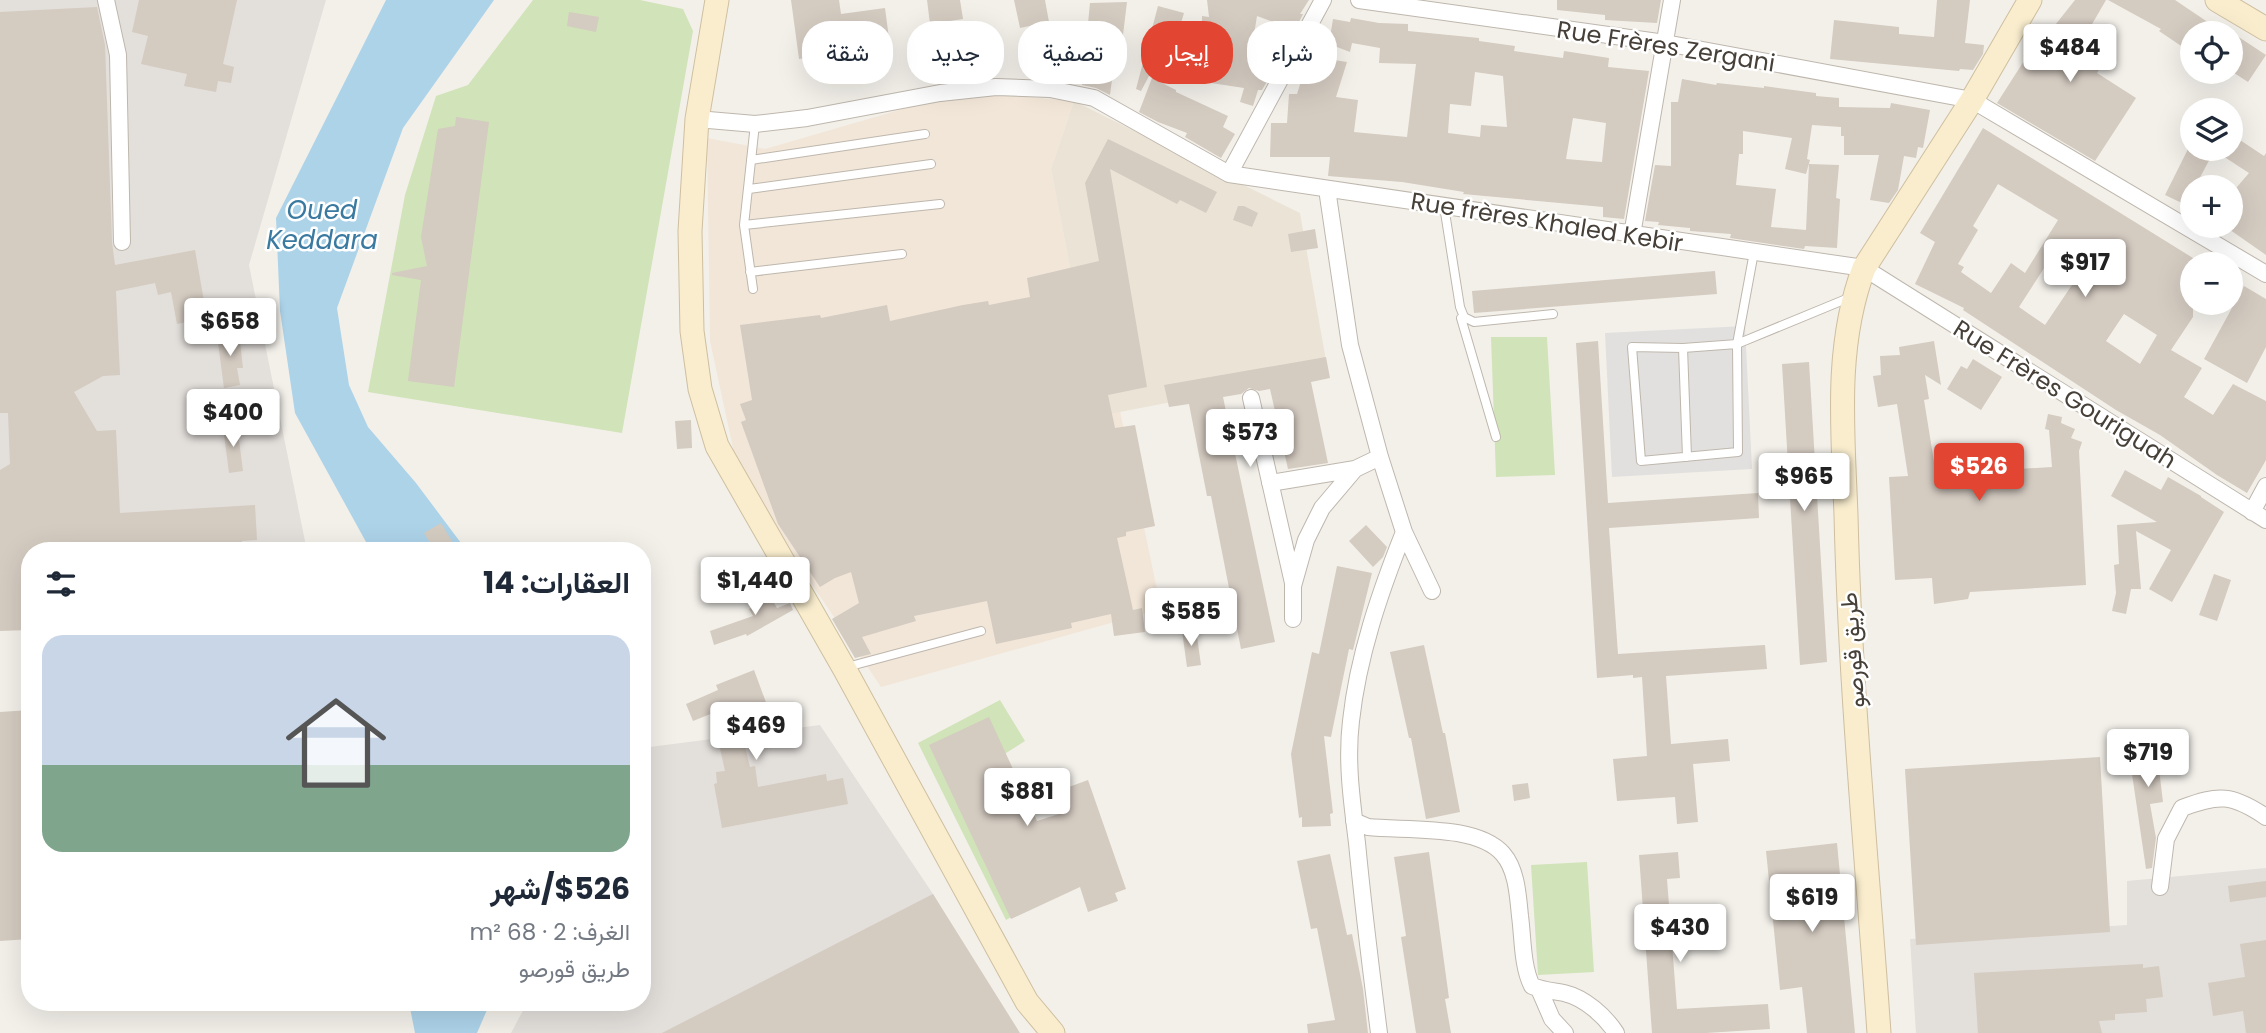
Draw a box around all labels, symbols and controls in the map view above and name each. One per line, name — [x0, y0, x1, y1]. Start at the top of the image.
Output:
street label: Rue Frères Zergani — [1555, 12, 1777, 80]
chip: شقة — [802, 21, 893, 84]
chip: جديد — [907, 21, 1004, 84]
chip: تصفية — [1018, 21, 1127, 84]
chip: إيجار — [1141, 21, 1233, 84]
chip: شراء — [1247, 21, 1337, 84]
map controls — [2180, 21, 2243, 315]
button: locate — [2180, 21, 2243, 84]
pin: $484 — [2029, 24, 2111, 84]
text: $484 — [2039, 31, 2101, 63]
button: layers — [2180, 98, 2243, 161]
button: + — [2180, 175, 2243, 238]
street label: Rue frères Khaled Kebir — [1408, 184, 1686, 260]
water label: Oued Keddara — [266, 192, 378, 258]
pin: $917 — [2044, 240, 2126, 299]
text: $917 — [2060, 246, 2110, 278]
button: − — [2180, 252, 2243, 315]
pin: $658 — [189, 298, 271, 358]
text: $658 — [200, 305, 260, 337]
street label: Rue Frères Gouriguah — [1947, 312, 2183, 476]
pin: $400 — [192, 390, 274, 449]
text: $400 — [203, 396, 263, 428]
pin: $573 — [1209, 410, 1291, 469]
text: $573 — [1222, 416, 1278, 448]
pin: $526 — [1938, 444, 2020, 503]
text: $526 — [1950, 450, 2008, 482]
pin: $965 — [1763, 454, 1845, 513]
text: $965 — [1775, 460, 1833, 492]
pin: $1,440 — [698, 558, 812, 617]
text: العقارات: 14 — [483, 561, 630, 604]
text: $1,440 — [717, 564, 793, 596]
icon: filters — [42, 565, 80, 603]
pin: $585 — [1150, 588, 1232, 648]
street label: طريق قورصو — [1831, 591, 1873, 709]
text: $585 — [1161, 595, 1221, 627]
icon: home — [273, 680, 399, 806]
pin: $469 — [715, 702, 797, 762]
text: $469 — [726, 709, 786, 741]
pin: $719 — [2107, 730, 2189, 789]
text: $719 — [2123, 736, 2173, 768]
pin: $881 — [986, 768, 1068, 828]
text: $881 — [1000, 775, 1054, 807]
text: $526/شهر — [490, 867, 630, 910]
pin: $619 — [1771, 874, 1853, 934]
text: $619 — [1786, 881, 1838, 913]
pin: $430 — [1639, 904, 1721, 964]
text: $430 — [1650, 911, 1710, 943]
text: الغرف: 2 · 68 m² — [470, 916, 630, 948]
text: طريق قورصو — [519, 953, 630, 985]

